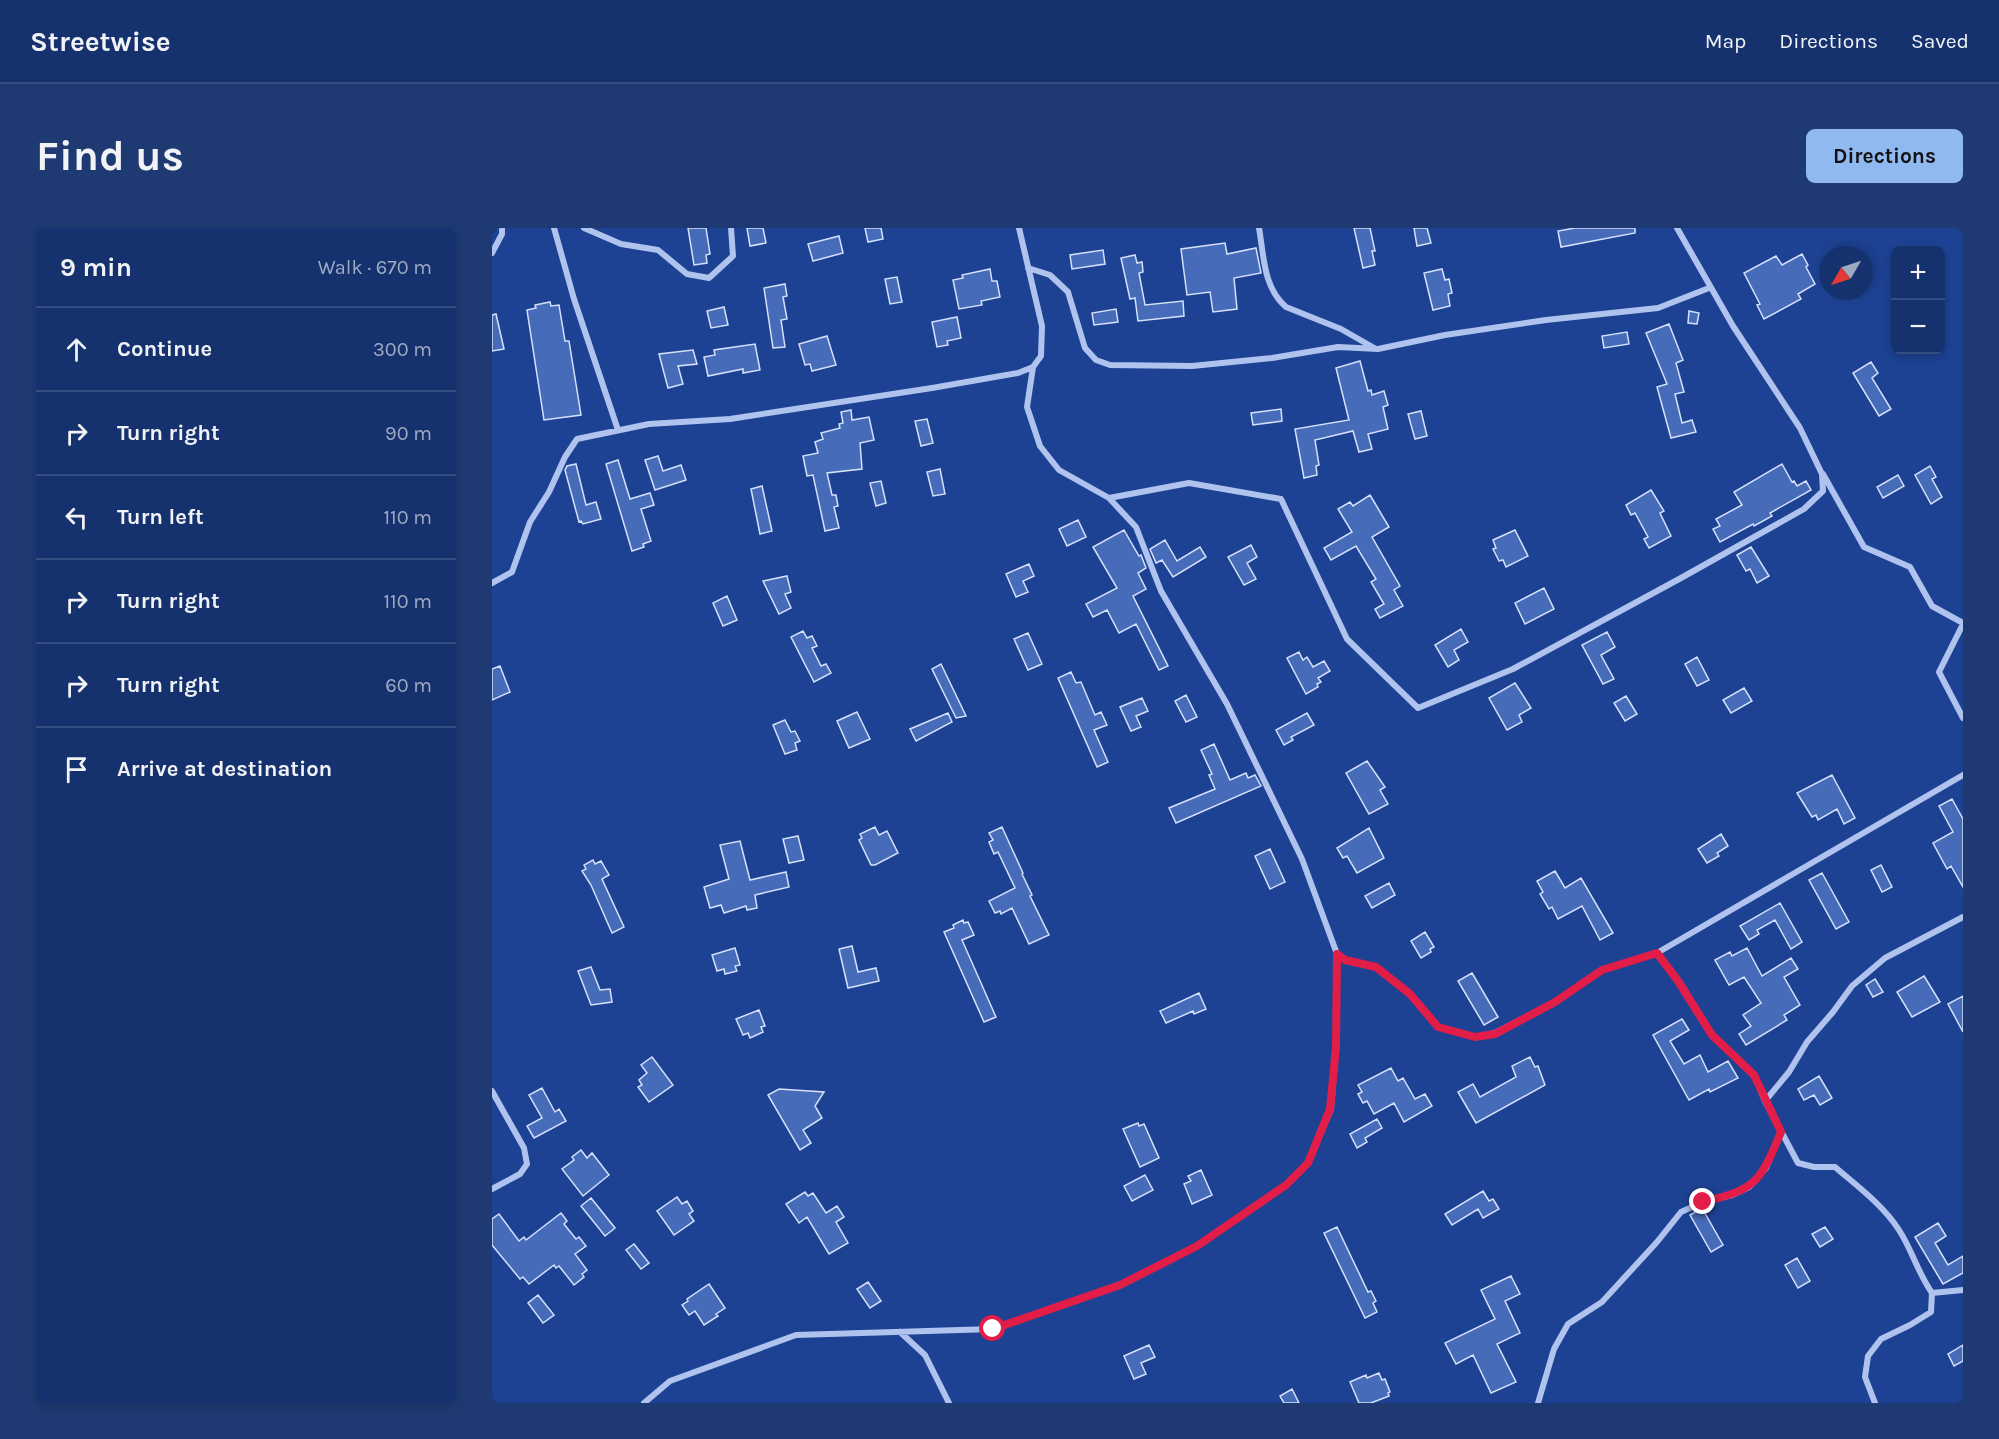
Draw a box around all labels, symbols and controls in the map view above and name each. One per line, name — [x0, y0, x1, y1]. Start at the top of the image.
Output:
text: Streetwise — [30, 25, 171, 58]
text: Map — [1705, 29, 1746, 53]
text: Directions — [1779, 29, 1878, 53]
text: Saved — [1911, 29, 1969, 53]
button: Directions — [1806, 129, 1963, 183]
text: Find us — [36, 131, 184, 181]
north arrow — [1819, 246, 1873, 300]
map controls — [1891, 246, 1945, 354]
button: + — [1891, 246, 1945, 300]
text: 9 min — [60, 252, 132, 283]
text: Walk · 670 m — [318, 256, 432, 279]
button: − — [1891, 300, 1945, 354]
icon: ahead — [60, 333, 93, 366]
text: Continue — [117, 336, 212, 362]
text: 300 m — [373, 338, 432, 361]
icon: right — [60, 417, 93, 450]
text: Turn right — [117, 420, 220, 446]
text: 90 m — [385, 422, 432, 445]
icon: left — [60, 501, 93, 534]
text: Turn left — [117, 504, 204, 530]
text: 110 m — [383, 506, 432, 529]
icon: right — [60, 585, 93, 618]
text: Turn right — [117, 588, 220, 614]
text: 110 m — [383, 590, 432, 613]
icon: right — [60, 669, 93, 702]
text: Turn right — [117, 672, 220, 698]
text: 60 m — [385, 674, 432, 697]
icon: arrive — [60, 753, 93, 786]
text: Arrive at destination — [117, 756, 332, 782]
route end — [1689, 1188, 1715, 1214]
route start — [979, 1315, 1005, 1341]

